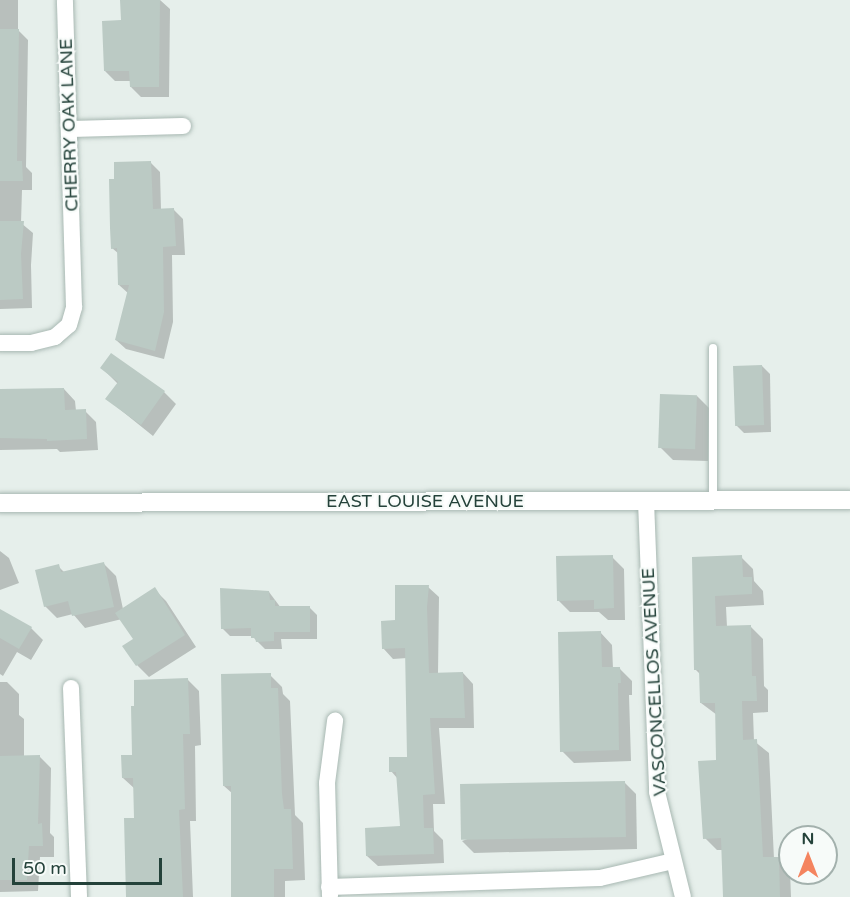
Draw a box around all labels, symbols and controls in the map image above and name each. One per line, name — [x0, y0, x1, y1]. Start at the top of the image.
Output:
street label: CHERRY OAK LANE — [55, 38, 83, 212]
street label: EAST LOUISE AVENUE — [326, 490, 524, 512]
street label: VASCONCELLOS AVENUE — [637, 567, 671, 797]
north arrow — [778, 825, 838, 885]
text: N — [802, 829, 814, 849]
scale bar — [15, 846, 165, 884]
text: 50 m — [23, 857, 67, 879]

